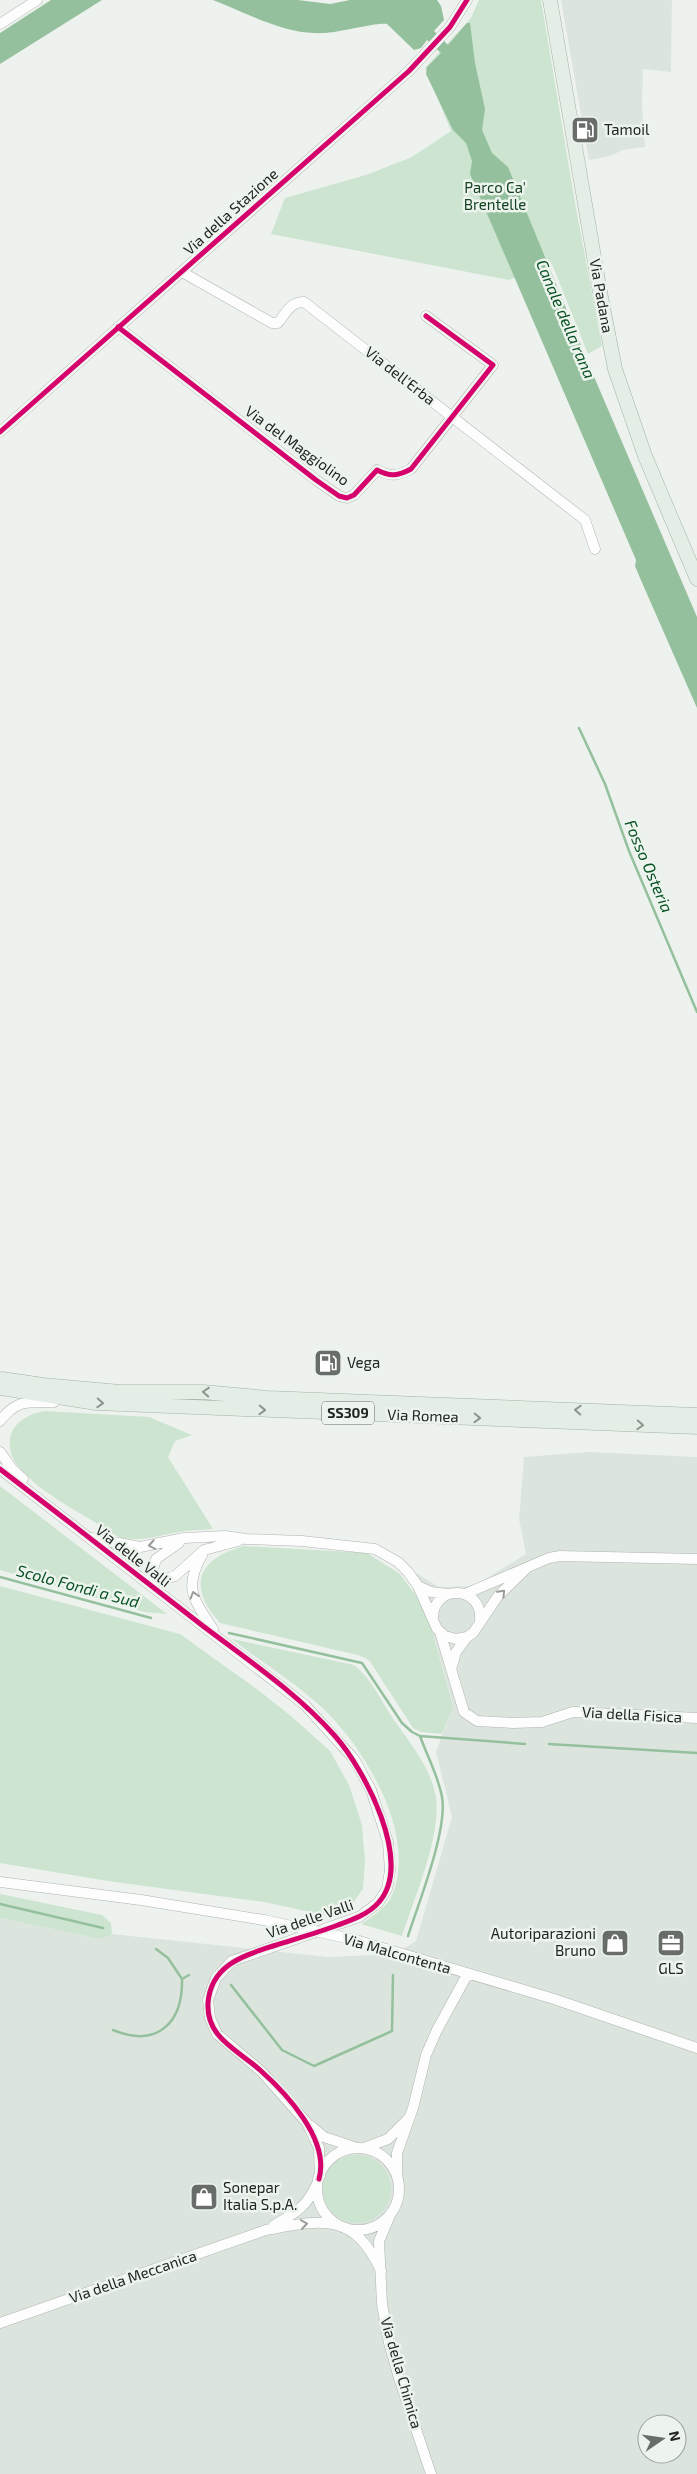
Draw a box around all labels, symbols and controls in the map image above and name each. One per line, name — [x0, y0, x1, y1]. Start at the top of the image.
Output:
fuel station icon: Tamoil — [570, 115, 600, 145]
place label: Tamoil — [604, 120, 650, 138]
street label: Via della Stazione — [180, 164, 281, 258]
park label: Parco Ca' Brentelle — [464, 178, 526, 213]
water label: Canale della rana — [533, 257, 600, 381]
street label: Via Padana — [587, 257, 617, 334]
street label: Via dell'Erba — [362, 342, 439, 408]
street label: Via del Maggiolino — [242, 401, 353, 489]
water label: Fosso Osteria — [621, 817, 678, 915]
fuel station icon: Vega — [313, 1348, 343, 1378]
place label: Vega — [347, 1353, 380, 1371]
one-way arrow — [202, 1387, 210, 1398]
one-way arrow — [96, 1397, 104, 1408]
road number: SS309 — [322, 1402, 374, 1425]
one-way arrow — [259, 1404, 267, 1415]
one-way arrow — [574, 1404, 582, 1415]
street label: Via Romea — [387, 1405, 459, 1425]
one-way arrow — [473, 1412, 481, 1423]
one-way arrow — [636, 1419, 644, 1430]
street label: Via delle Valli — [92, 1520, 175, 1590]
one-way arrow — [147, 1540, 156, 1550]
water label: Scolo Fondi a Sud — [15, 1560, 141, 1611]
one-way arrow — [496, 1590, 505, 1599]
one-way arrow — [189, 1591, 199, 1600]
street label: Via della Fisica — [582, 1702, 683, 1726]
street label: Via delle Valli — [264, 1895, 355, 1941]
place label: Autoriparazioni Bruno — [491, 1924, 596, 1959]
shop icon: Autoriparazioni Bruno — [600, 1928, 630, 1958]
office icon: GLS — [656, 1928, 686, 1958]
street label: Via Malcontenta — [341, 1929, 453, 1977]
place label: GLS — [658, 1959, 684, 1977]
place label: Sonepar Italia S.p.A. — [223, 2178, 297, 2213]
shop icon: Sonepar Italia S.p.A. — [189, 2182, 219, 2212]
one-way arrow — [300, 2219, 308, 2230]
street label: Via della Meccanica — [67, 2246, 199, 2306]
street label: Via della Chimica — [377, 2315, 426, 2430]
north arrow — [637, 2414, 687, 2464]
text: N — [666, 2429, 685, 2443]

